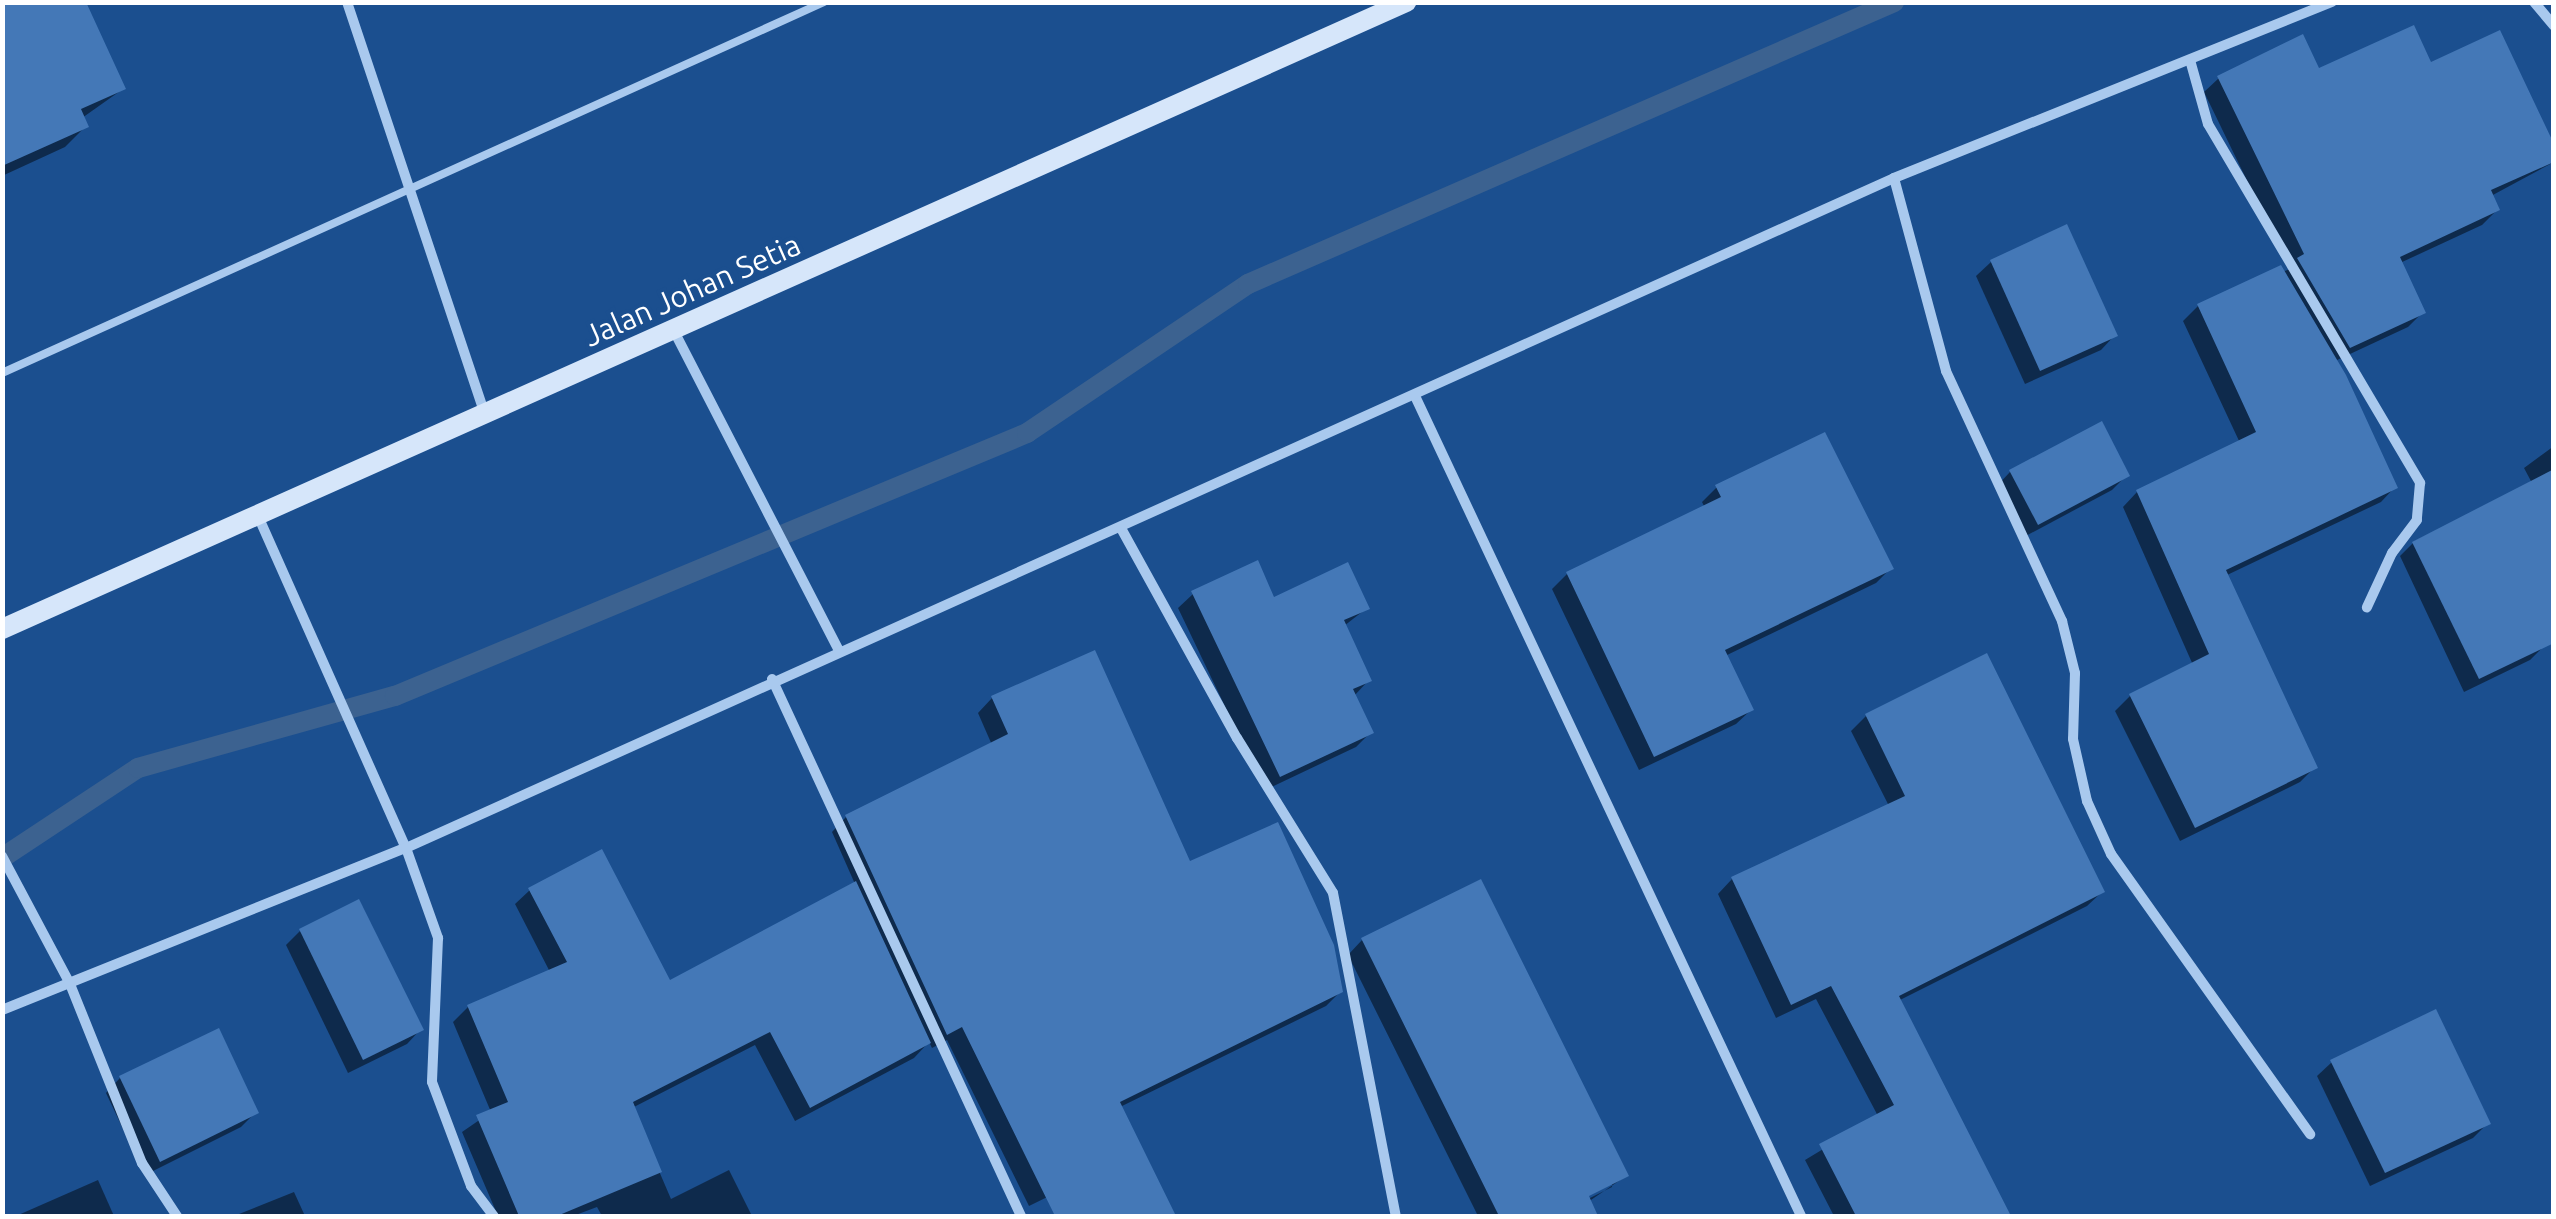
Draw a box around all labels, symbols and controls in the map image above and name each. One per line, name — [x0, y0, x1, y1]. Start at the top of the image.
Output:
street label: Jalan Johan Setia — [578, 226, 806, 354]

